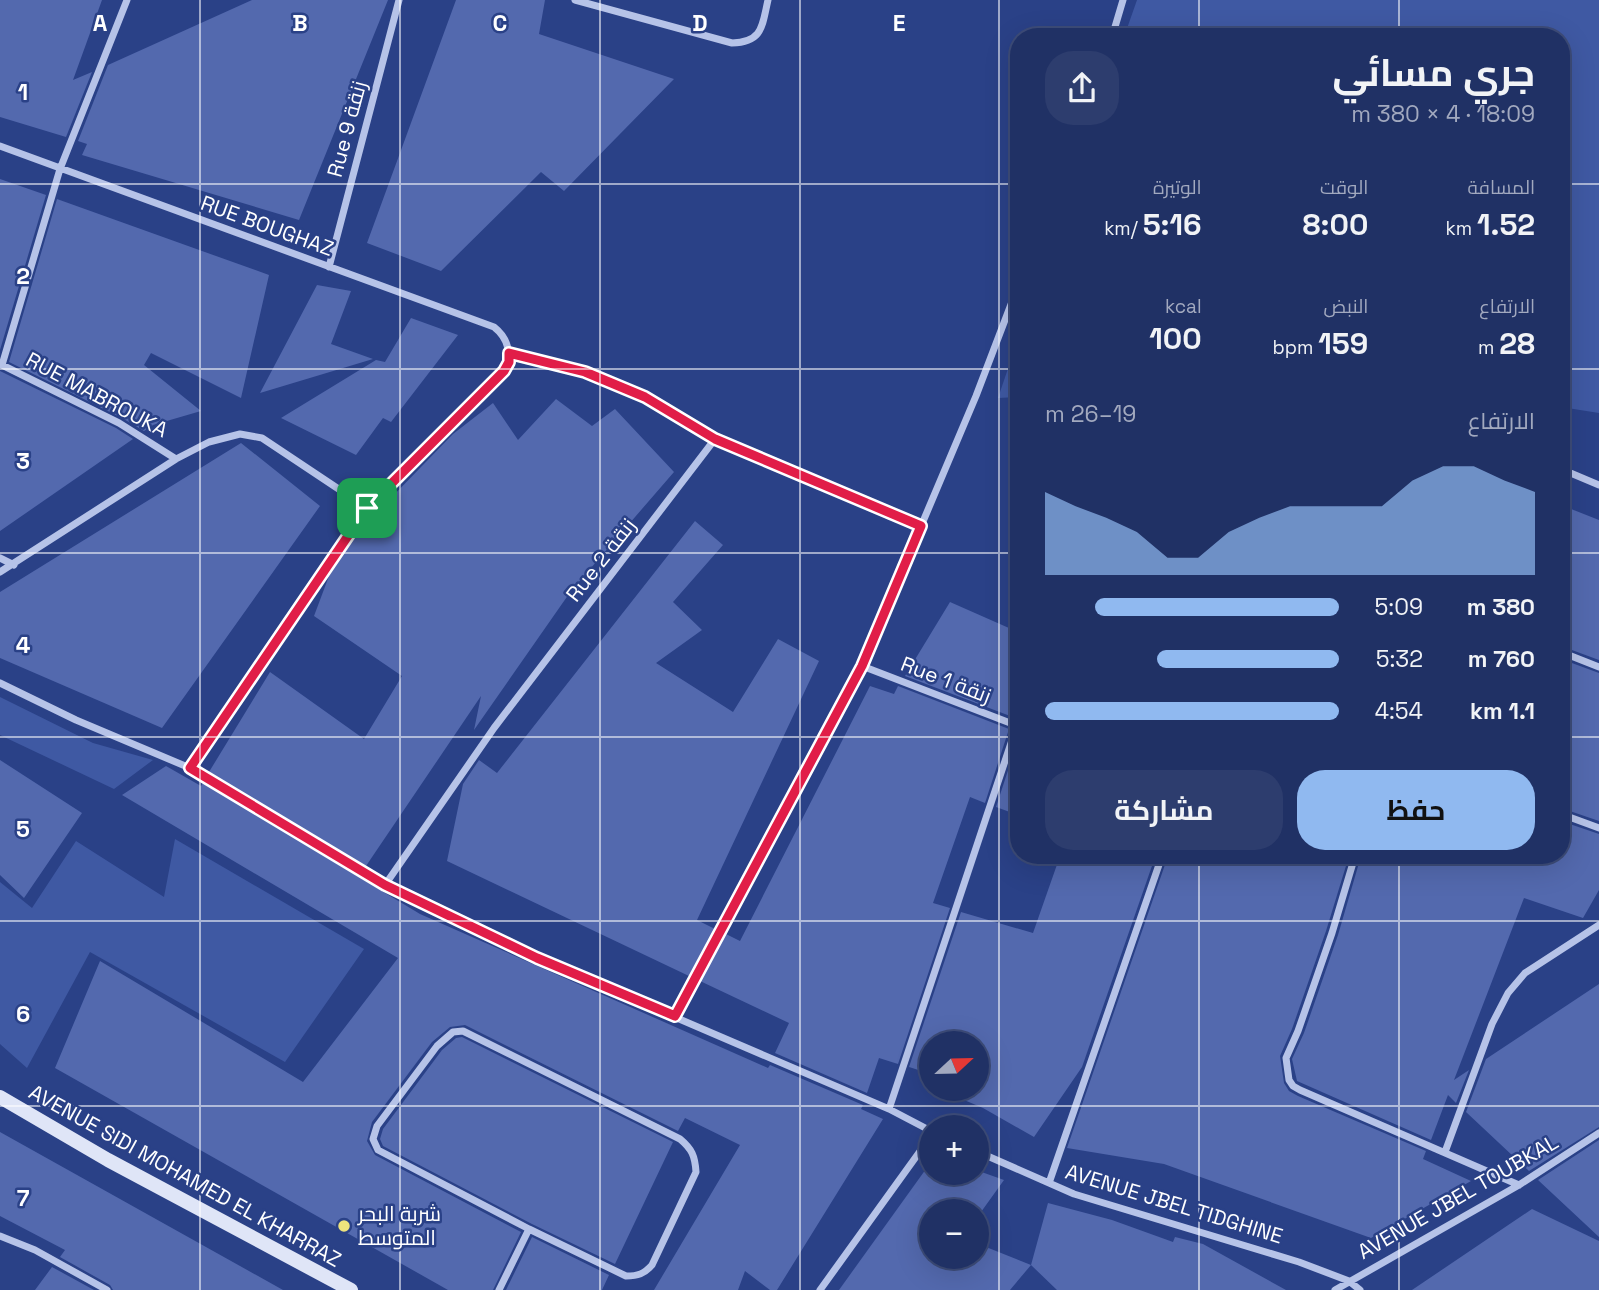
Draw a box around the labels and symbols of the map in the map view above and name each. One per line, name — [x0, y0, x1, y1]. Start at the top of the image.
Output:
text: A — [93, 8, 108, 38]
text: B — [292, 8, 308, 38]
text: C — [493, 8, 507, 38]
text: D — [692, 8, 708, 38]
text: E — [893, 8, 905, 38]
text: 1 — [18, 77, 28, 107]
street label: Rue 9 زنقة — [321, 78, 372, 180]
street label: RUE BOUGHAZ — [197, 189, 337, 262]
text: 2 — [16, 261, 30, 291]
street label: RUE MABROUKA — [22, 346, 173, 443]
text: 3 — [16, 446, 30, 476]
pin — [337, 478, 397, 538]
street label: Rue 2 زنقة — [560, 512, 642, 607]
text: 4 — [16, 630, 31, 660]
street label: Rue 1 زنقة — [897, 650, 995, 709]
text: 5 — [16, 814, 30, 844]
text: 6 — [16, 999, 30, 1029]
north arrow — [919, 1031, 989, 1101]
street label: AVENUE SIDI MOHAMED EL KHARRAZ — [24, 1078, 346, 1273]
street label: AVENUE JBEL TOUBKAL — [1353, 1128, 1563, 1265]
street label: AVENUE JBEL TIDGHINE — [1062, 1158, 1286, 1249]
text: 7 — [17, 1183, 30, 1213]
place label: شربة البحر المتوسط — [357, 1200, 441, 1251]
marker: شربة البحر المتوسط — [336, 1218, 352, 1234]

